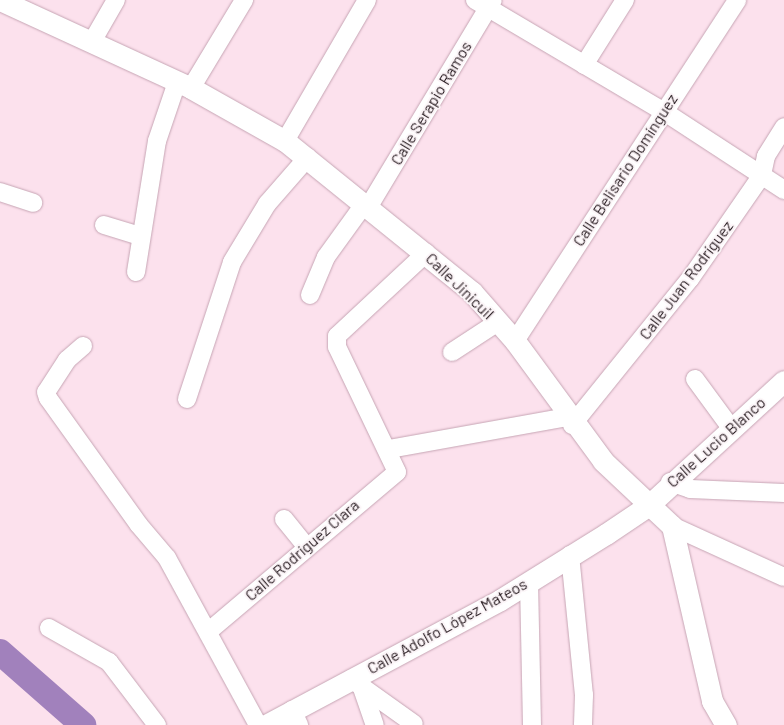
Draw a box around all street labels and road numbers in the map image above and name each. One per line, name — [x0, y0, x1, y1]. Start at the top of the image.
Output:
street label: Calle Serapio Ramos — [386, 38, 476, 168]
street label: Calle Belisario Domínguez — [569, 90, 681, 250]
street label: Calle Juan Rodríguez — [635, 217, 737, 343]
street label: Calle Jinicuil — [422, 249, 498, 323]
street label: Calle Lucio Blanco — [663, 393, 769, 491]
street label: Calle Rodríguez Clara — [241, 495, 363, 605]
street label: Calle Adolfo López Mateos — [364, 574, 530, 678]

